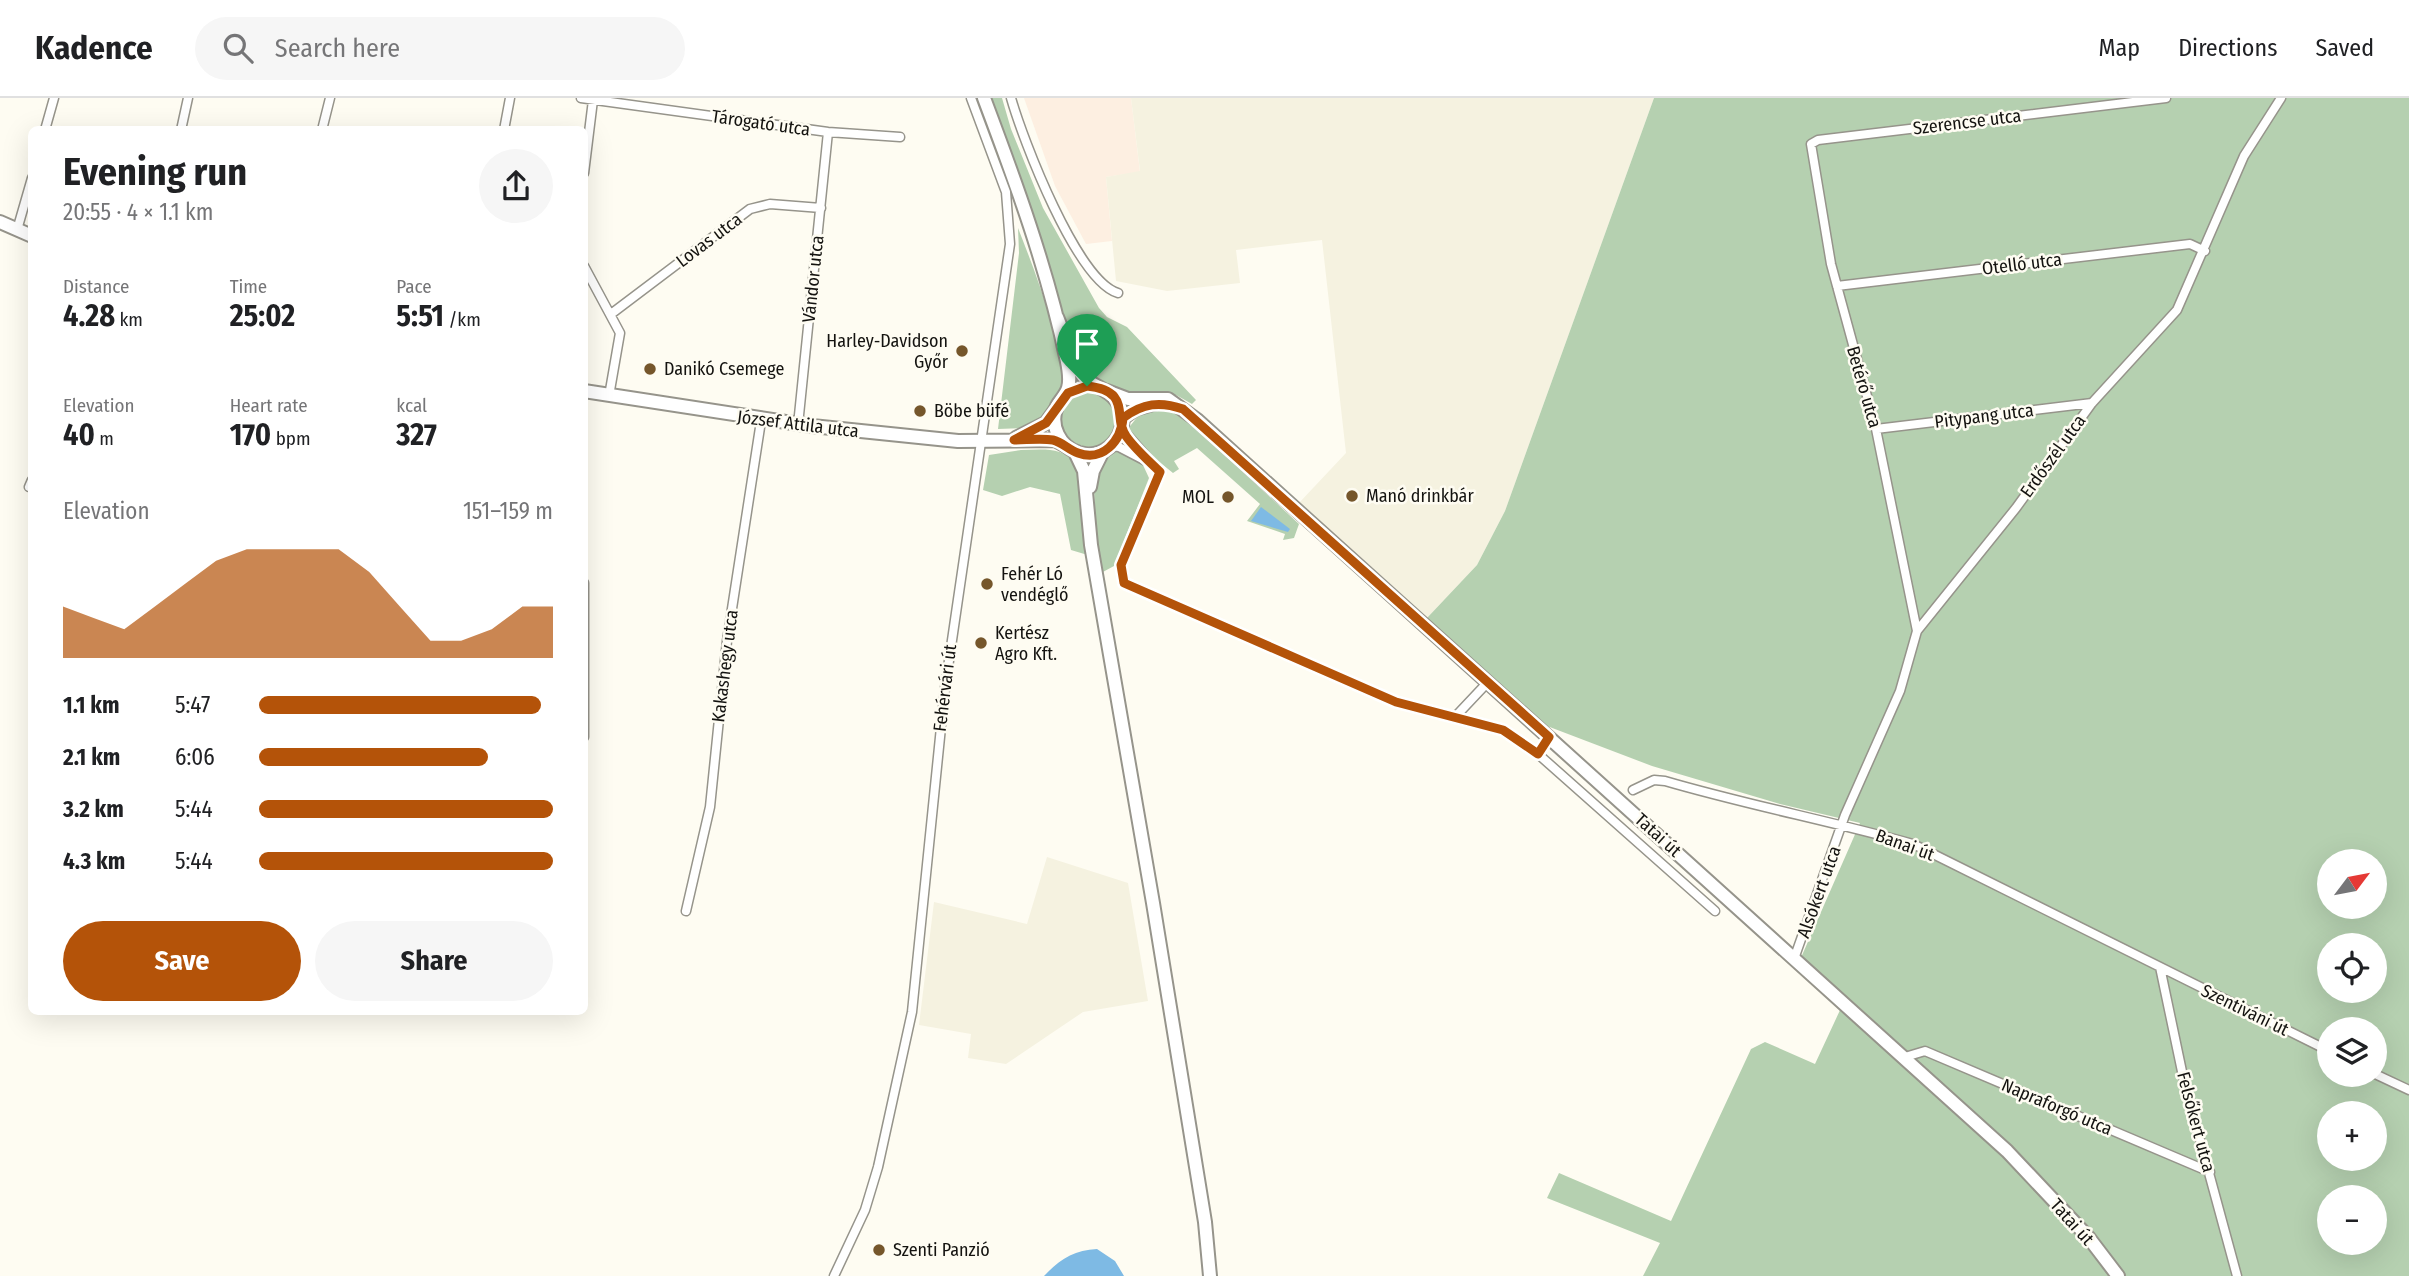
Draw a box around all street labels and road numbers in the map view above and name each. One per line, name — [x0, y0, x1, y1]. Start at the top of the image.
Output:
street label: Szerencse utca — [1912, 104, 2022, 140]
street label: Tárogató utca — [710, 105, 812, 141]
street label: Lovas utca — [672, 208, 746, 272]
street label: Vándor utca — [797, 234, 829, 324]
street label: Otelló utca — [1981, 248, 2063, 280]
street label: Betérő utca — [1842, 344, 1886, 431]
street label: Pitypang utca — [1933, 399, 2035, 433]
street label: József Attila utca — [736, 406, 860, 442]
street label: Erdőszél utca — [2016, 410, 2091, 502]
street label: Kakashegy utca — [707, 608, 743, 724]
street label: Fehérvári út — [929, 643, 961, 733]
street label: Tatai út — [1630, 808, 1686, 862]
street label: Banai út — [1873, 824, 1938, 866]
street label: Alsókert utca — [1792, 843, 1846, 941]
street label: Szentiváni út — [2198, 979, 2292, 1041]
street label: Felsőkert utca — [2172, 1069, 2220, 1175]
street label: Napraforgó utca — [1998, 1074, 2116, 1140]
street label: Tatai út — [2045, 1194, 2099, 1250]

